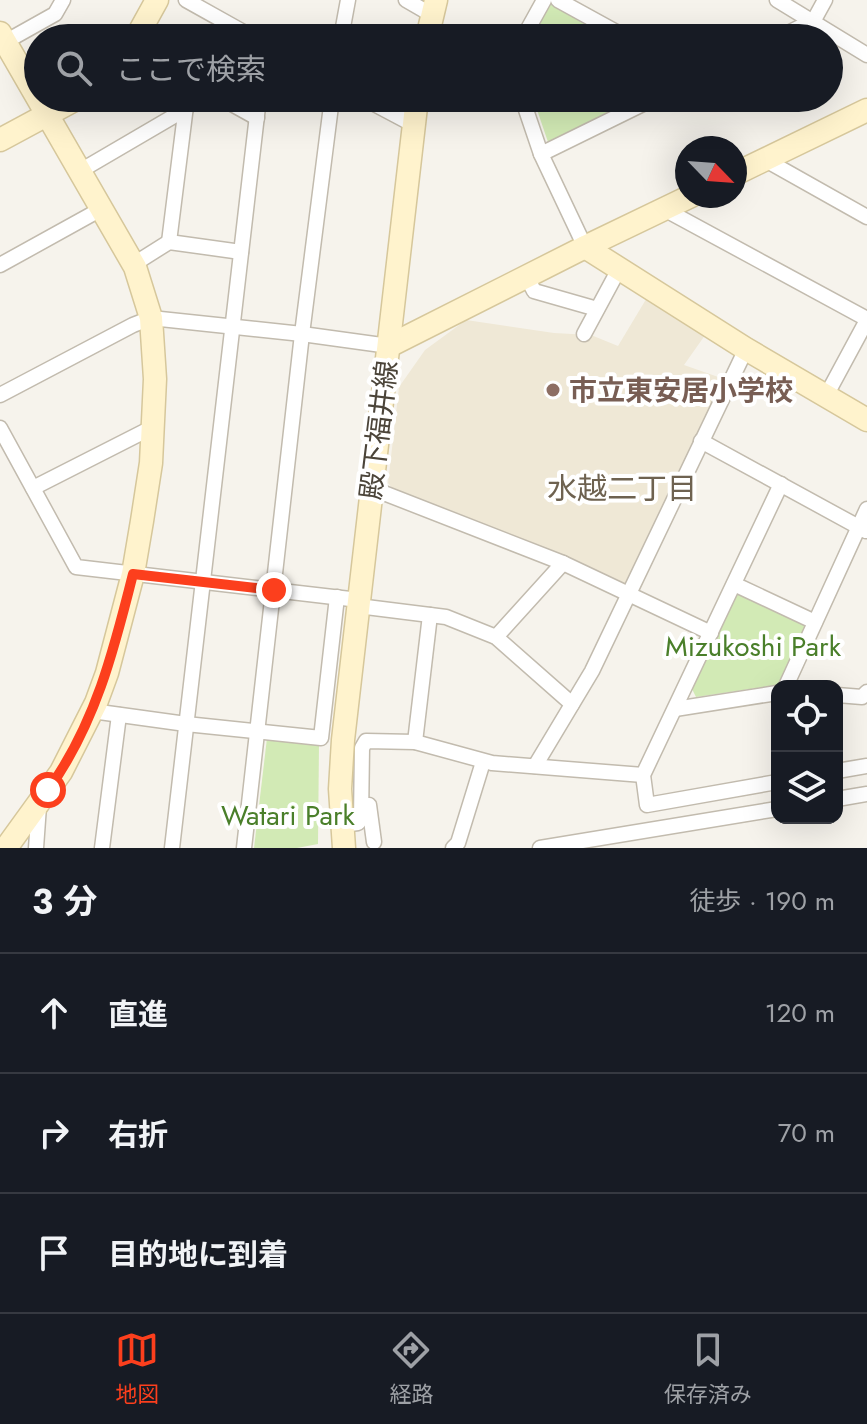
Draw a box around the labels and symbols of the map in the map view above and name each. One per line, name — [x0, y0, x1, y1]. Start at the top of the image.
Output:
north arrow — [675, 136, 747, 208]
street label: 殿下福井線 — [350, 358, 408, 502]
place label: 市立東安居小学校 — [569, 370, 793, 411]
marker: 市立東安居小学校 — [544, 381, 562, 399]
district label: 水越二丁目 — [547, 467, 697, 510]
route end — [256, 572, 292, 608]
park label: Mizukoshi Park — [665, 626, 842, 667]
route start — [30, 772, 66, 808]
park label: Watari Park — [221, 795, 356, 836]

